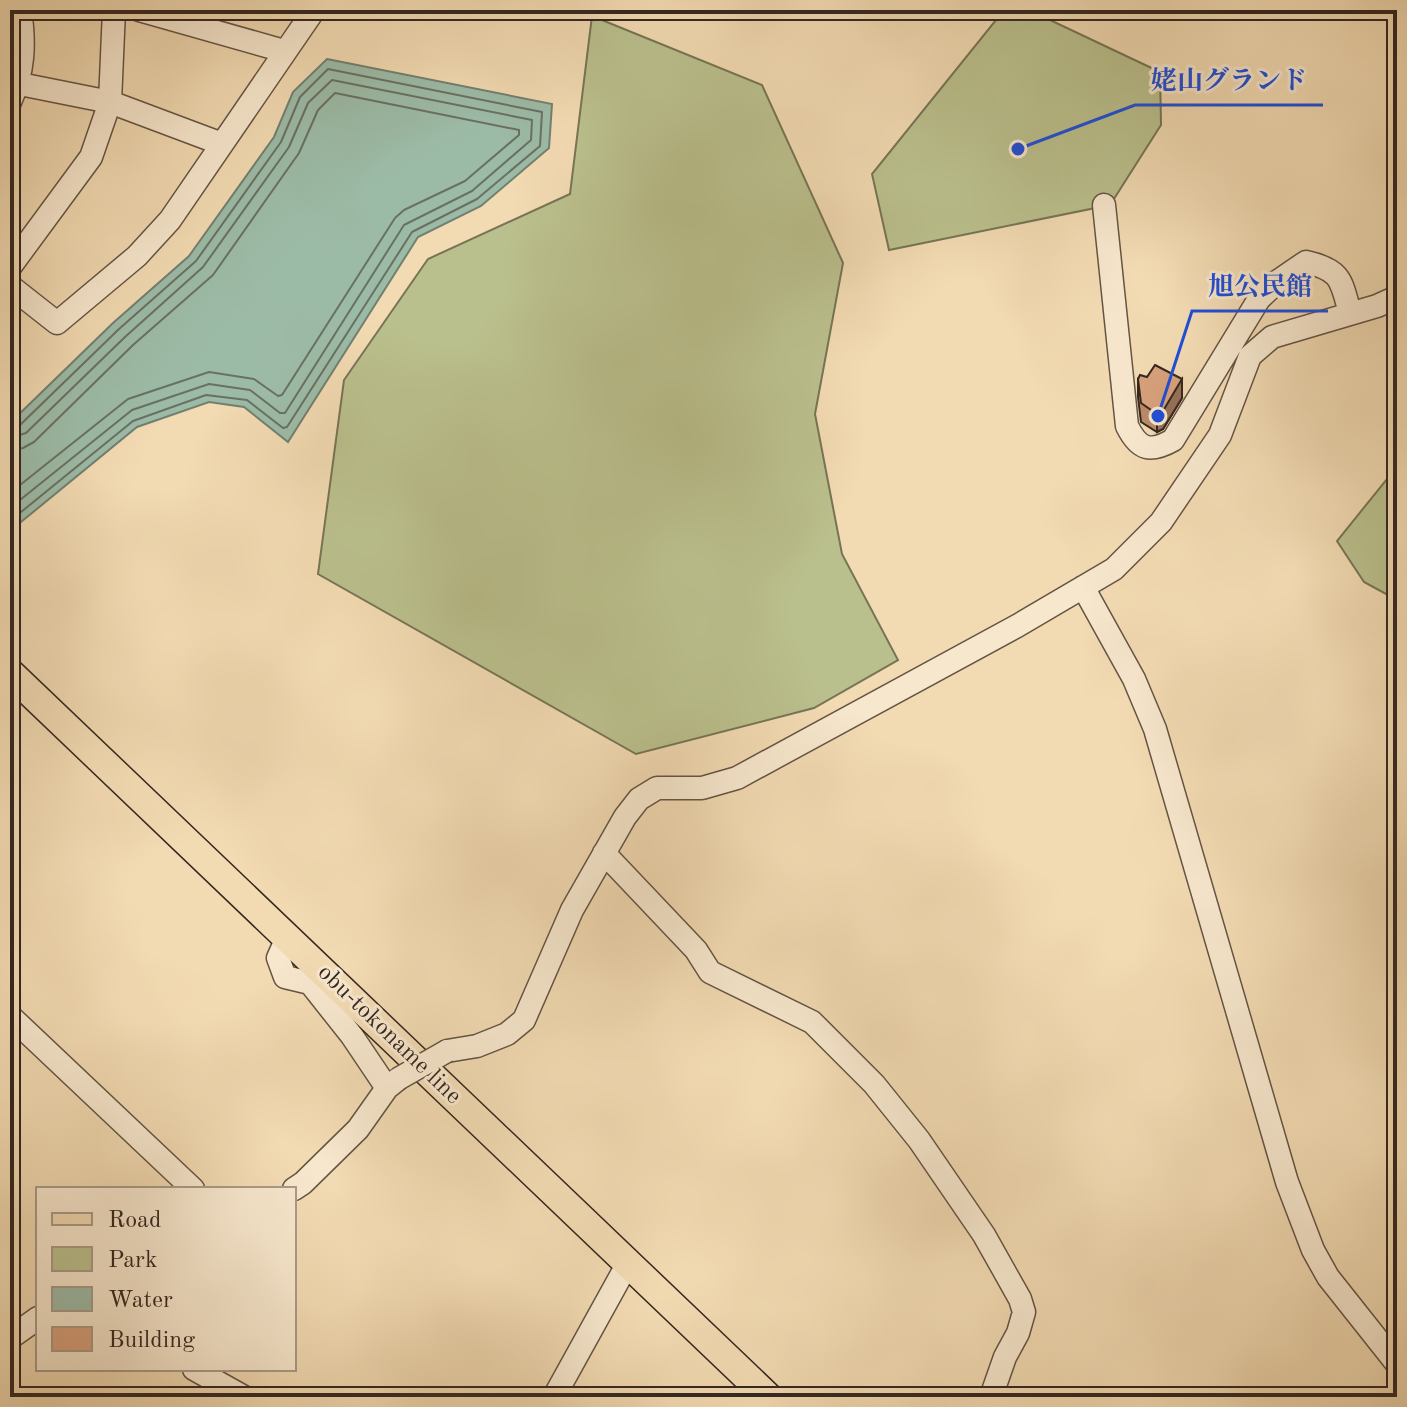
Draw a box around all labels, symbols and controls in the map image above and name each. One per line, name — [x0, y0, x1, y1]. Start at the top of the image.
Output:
callout: 姥山グランド — [1135, 55, 1323, 105]
text: 姥山グランド — [1151, 66, 1307, 95]
callout: 旭公民館 — [1192, 261, 1328, 311]
text: 旭公民館 — [1208, 272, 1312, 301]
street label: obu-tokoname line — [313, 961, 465, 1109]
legend — [36, 1187, 296, 1371]
text: Road — [108, 1209, 161, 1233]
text: Park — [108, 1249, 157, 1273]
text: Water — [108, 1289, 173, 1313]
text: Building — [108, 1329, 195, 1353]

